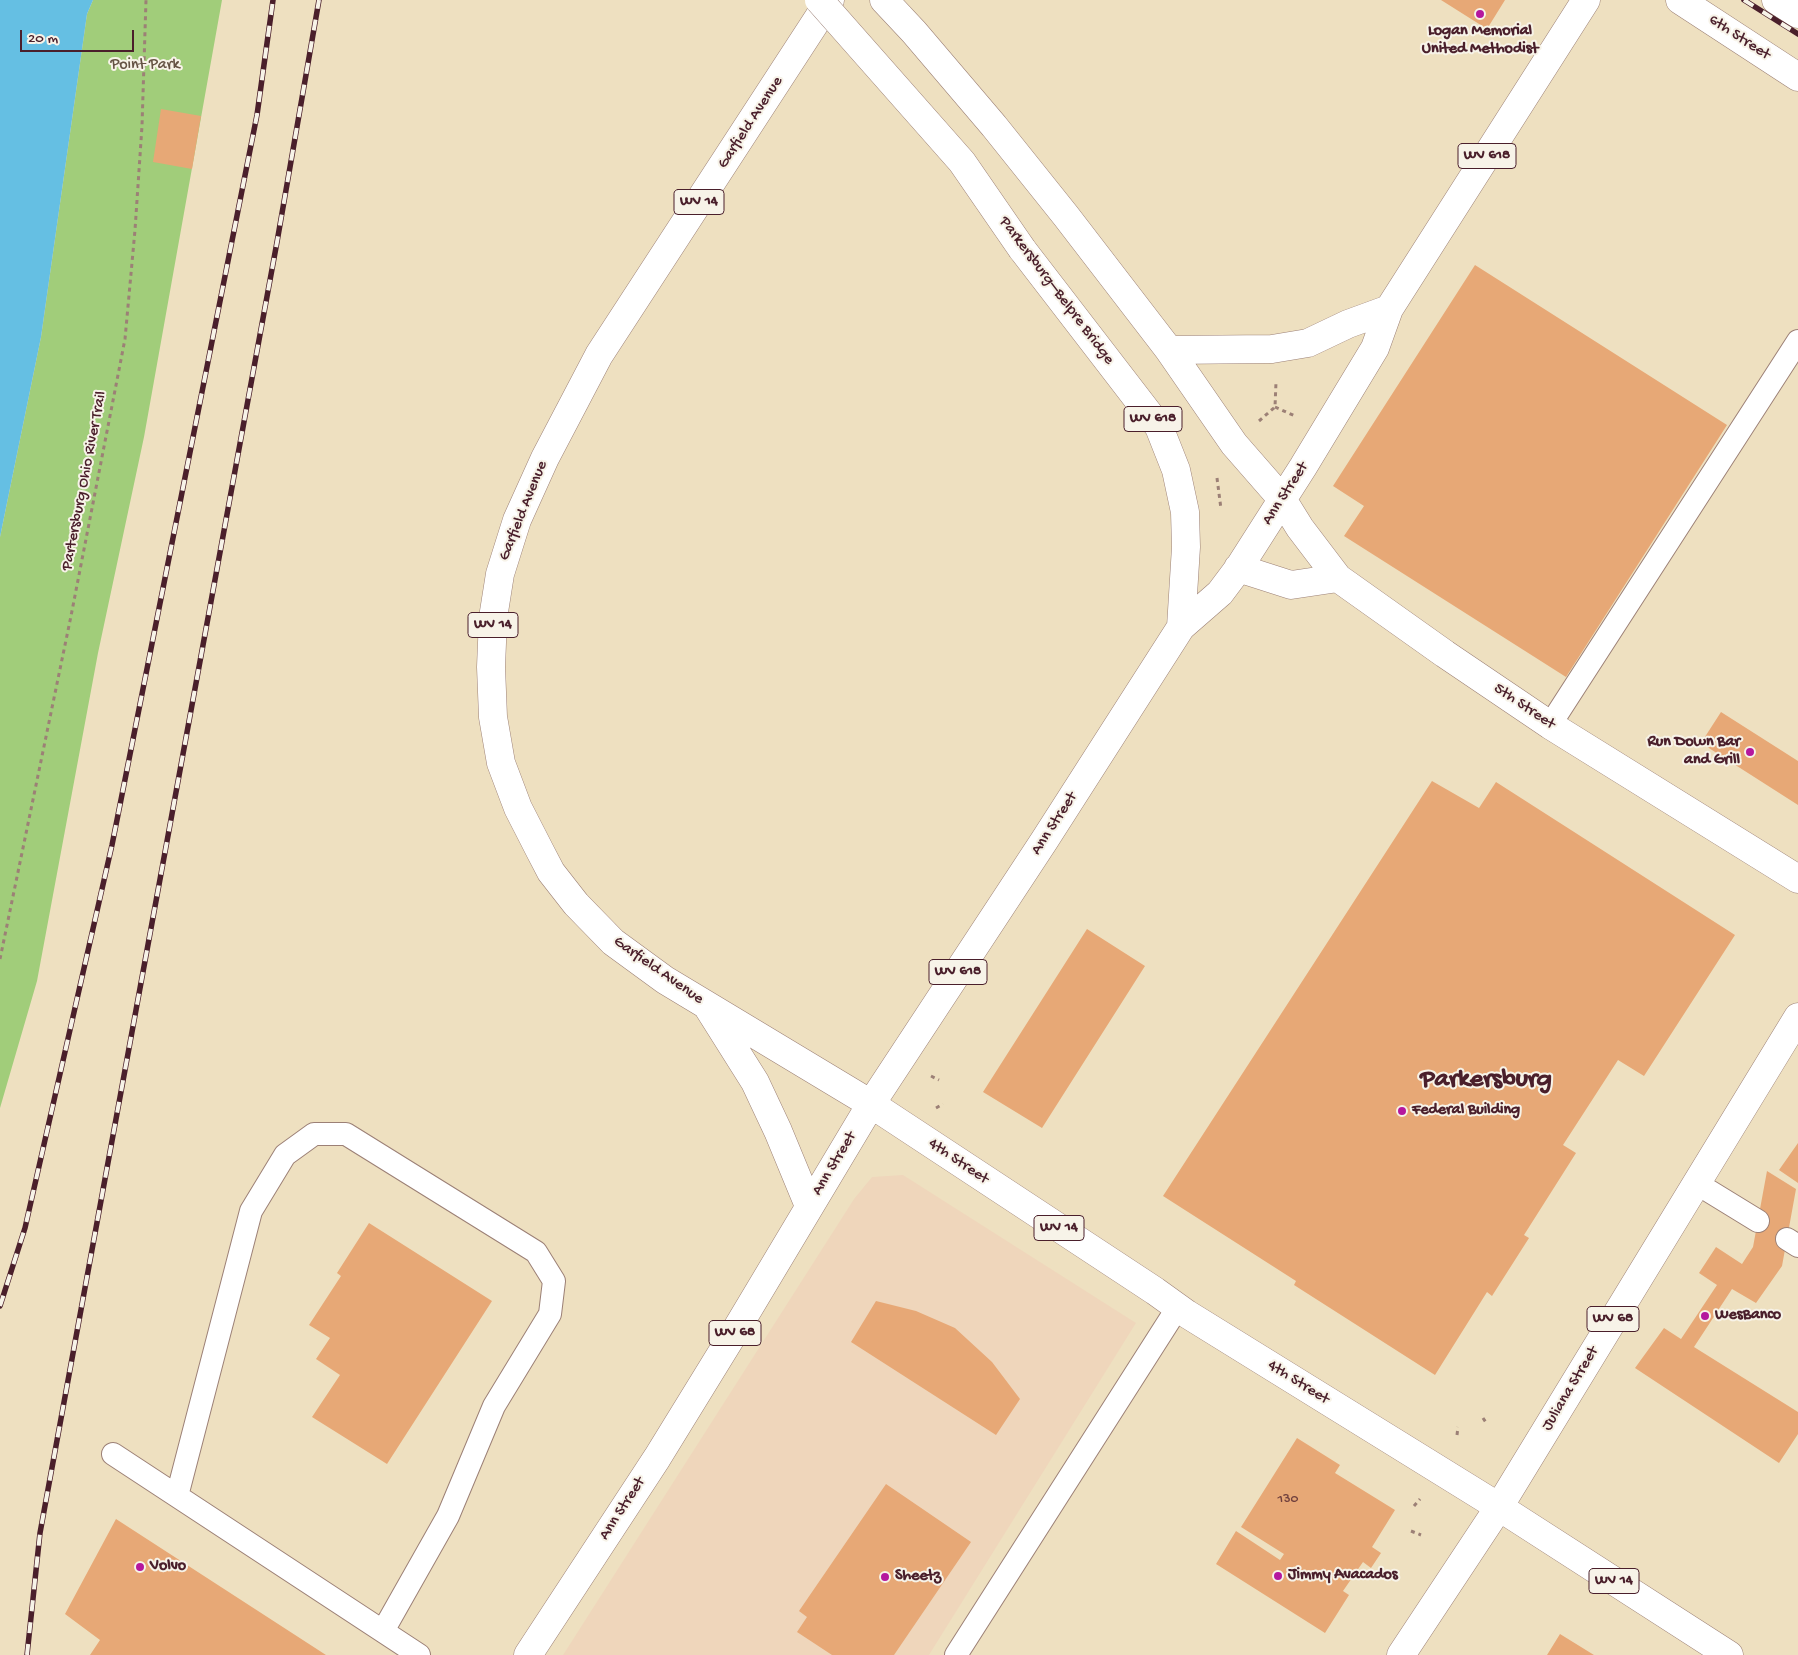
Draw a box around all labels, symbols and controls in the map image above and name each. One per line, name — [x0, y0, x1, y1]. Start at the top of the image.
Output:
marker: Logan Memorial United Methodist — [1474, 8, 1486, 20]
street label: 6th Street — [1705, 11, 1773, 65]
scale bar — [22, 20, 136, 52]
place label: Logan Memorial United Methodist — [1422, 22, 1538, 60]
text: 20 m — [28, 30, 58, 48]
park label: Point Park — [110, 56, 180, 76]
street label: Garfield Avenue — [714, 73, 788, 173]
road number: WV 618 — [1458, 144, 1516, 168]
road number: WV 14 — [674, 190, 724, 214]
street label: Parkersburg–Belpre Bridge — [994, 213, 1118, 369]
street label: Partersburg Ohio River Trail — [58, 390, 112, 572]
road number: WV 618 — [1124, 406, 1182, 432]
street label: Garfield Avenue — [495, 458, 553, 564]
street label: Ann Street — [1259, 459, 1313, 529]
road number: WV 14 — [468, 612, 518, 638]
street label: 5th Street — [1490, 679, 1558, 735]
place label: Run Down Bar and Grill — [1647, 733, 1740, 771]
marker: Run Down Bar and Grill — [1744, 746, 1756, 758]
street label: Ann Street — [1028, 789, 1082, 859]
street label: Garfield Avenue — [609, 933, 707, 1009]
road number: WV 618 — [929, 960, 987, 984]
district label: Parkersburg — [1420, 1065, 1552, 1097]
place label: Federal Building — [1412, 1101, 1520, 1121]
marker: Federal Building — [1396, 1105, 1408, 1117]
street label: Ann Street — [808, 1129, 862, 1199]
street label: 4th Street — [924, 1135, 992, 1189]
road number: WV 14 — [1034, 1216, 1084, 1240]
road number: WV 68 — [1587, 1306, 1639, 1332]
place label: WesBanco — [1715, 1306, 1781, 1326]
marker: WesBanco — [1699, 1310, 1711, 1322]
road number: WV 68 — [709, 1320, 761, 1346]
street label: Juliana Street — [1538, 1343, 1604, 1435]
street label: 4th Street — [1264, 1357, 1332, 1409]
street label: Ann Street — [596, 1474, 650, 1544]
house number: 130 — [1278, 1492, 1298, 1508]
place label: Volvo — [150, 1557, 186, 1577]
marker: Volvo — [134, 1561, 146, 1573]
place label: Jimmy Avacados — [1288, 1566, 1398, 1586]
place label: Sheetz — [895, 1567, 941, 1587]
road number: WV 14 — [1589, 1568, 1639, 1594]
marker: Jimmy Avacados — [1272, 1570, 1284, 1582]
marker: Sheetz — [879, 1571, 891, 1583]

